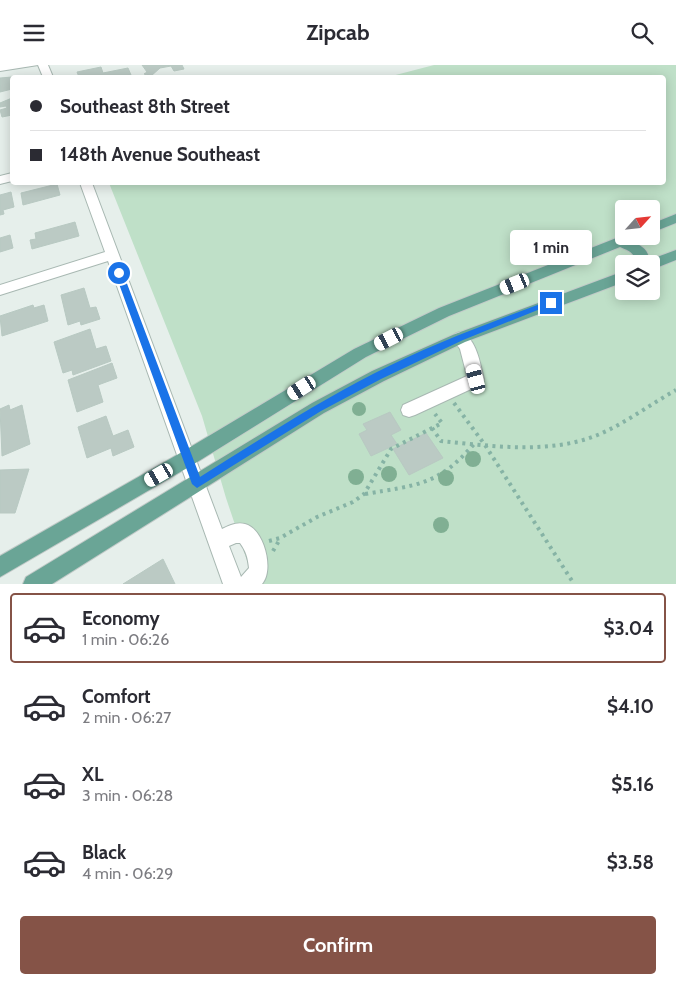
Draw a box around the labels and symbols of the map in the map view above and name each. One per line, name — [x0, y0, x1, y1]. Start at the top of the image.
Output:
north arrow — [615, 200, 660, 245]
callout: 1 min — [510, 231, 592, 265]
route start — [108, 262, 130, 284]
car — [498, 271, 531, 297]
route end — [540, 292, 562, 314]
car — [372, 326, 405, 352]
car — [464, 363, 487, 395]
car — [285, 374, 318, 402]
car — [142, 461, 175, 489]

